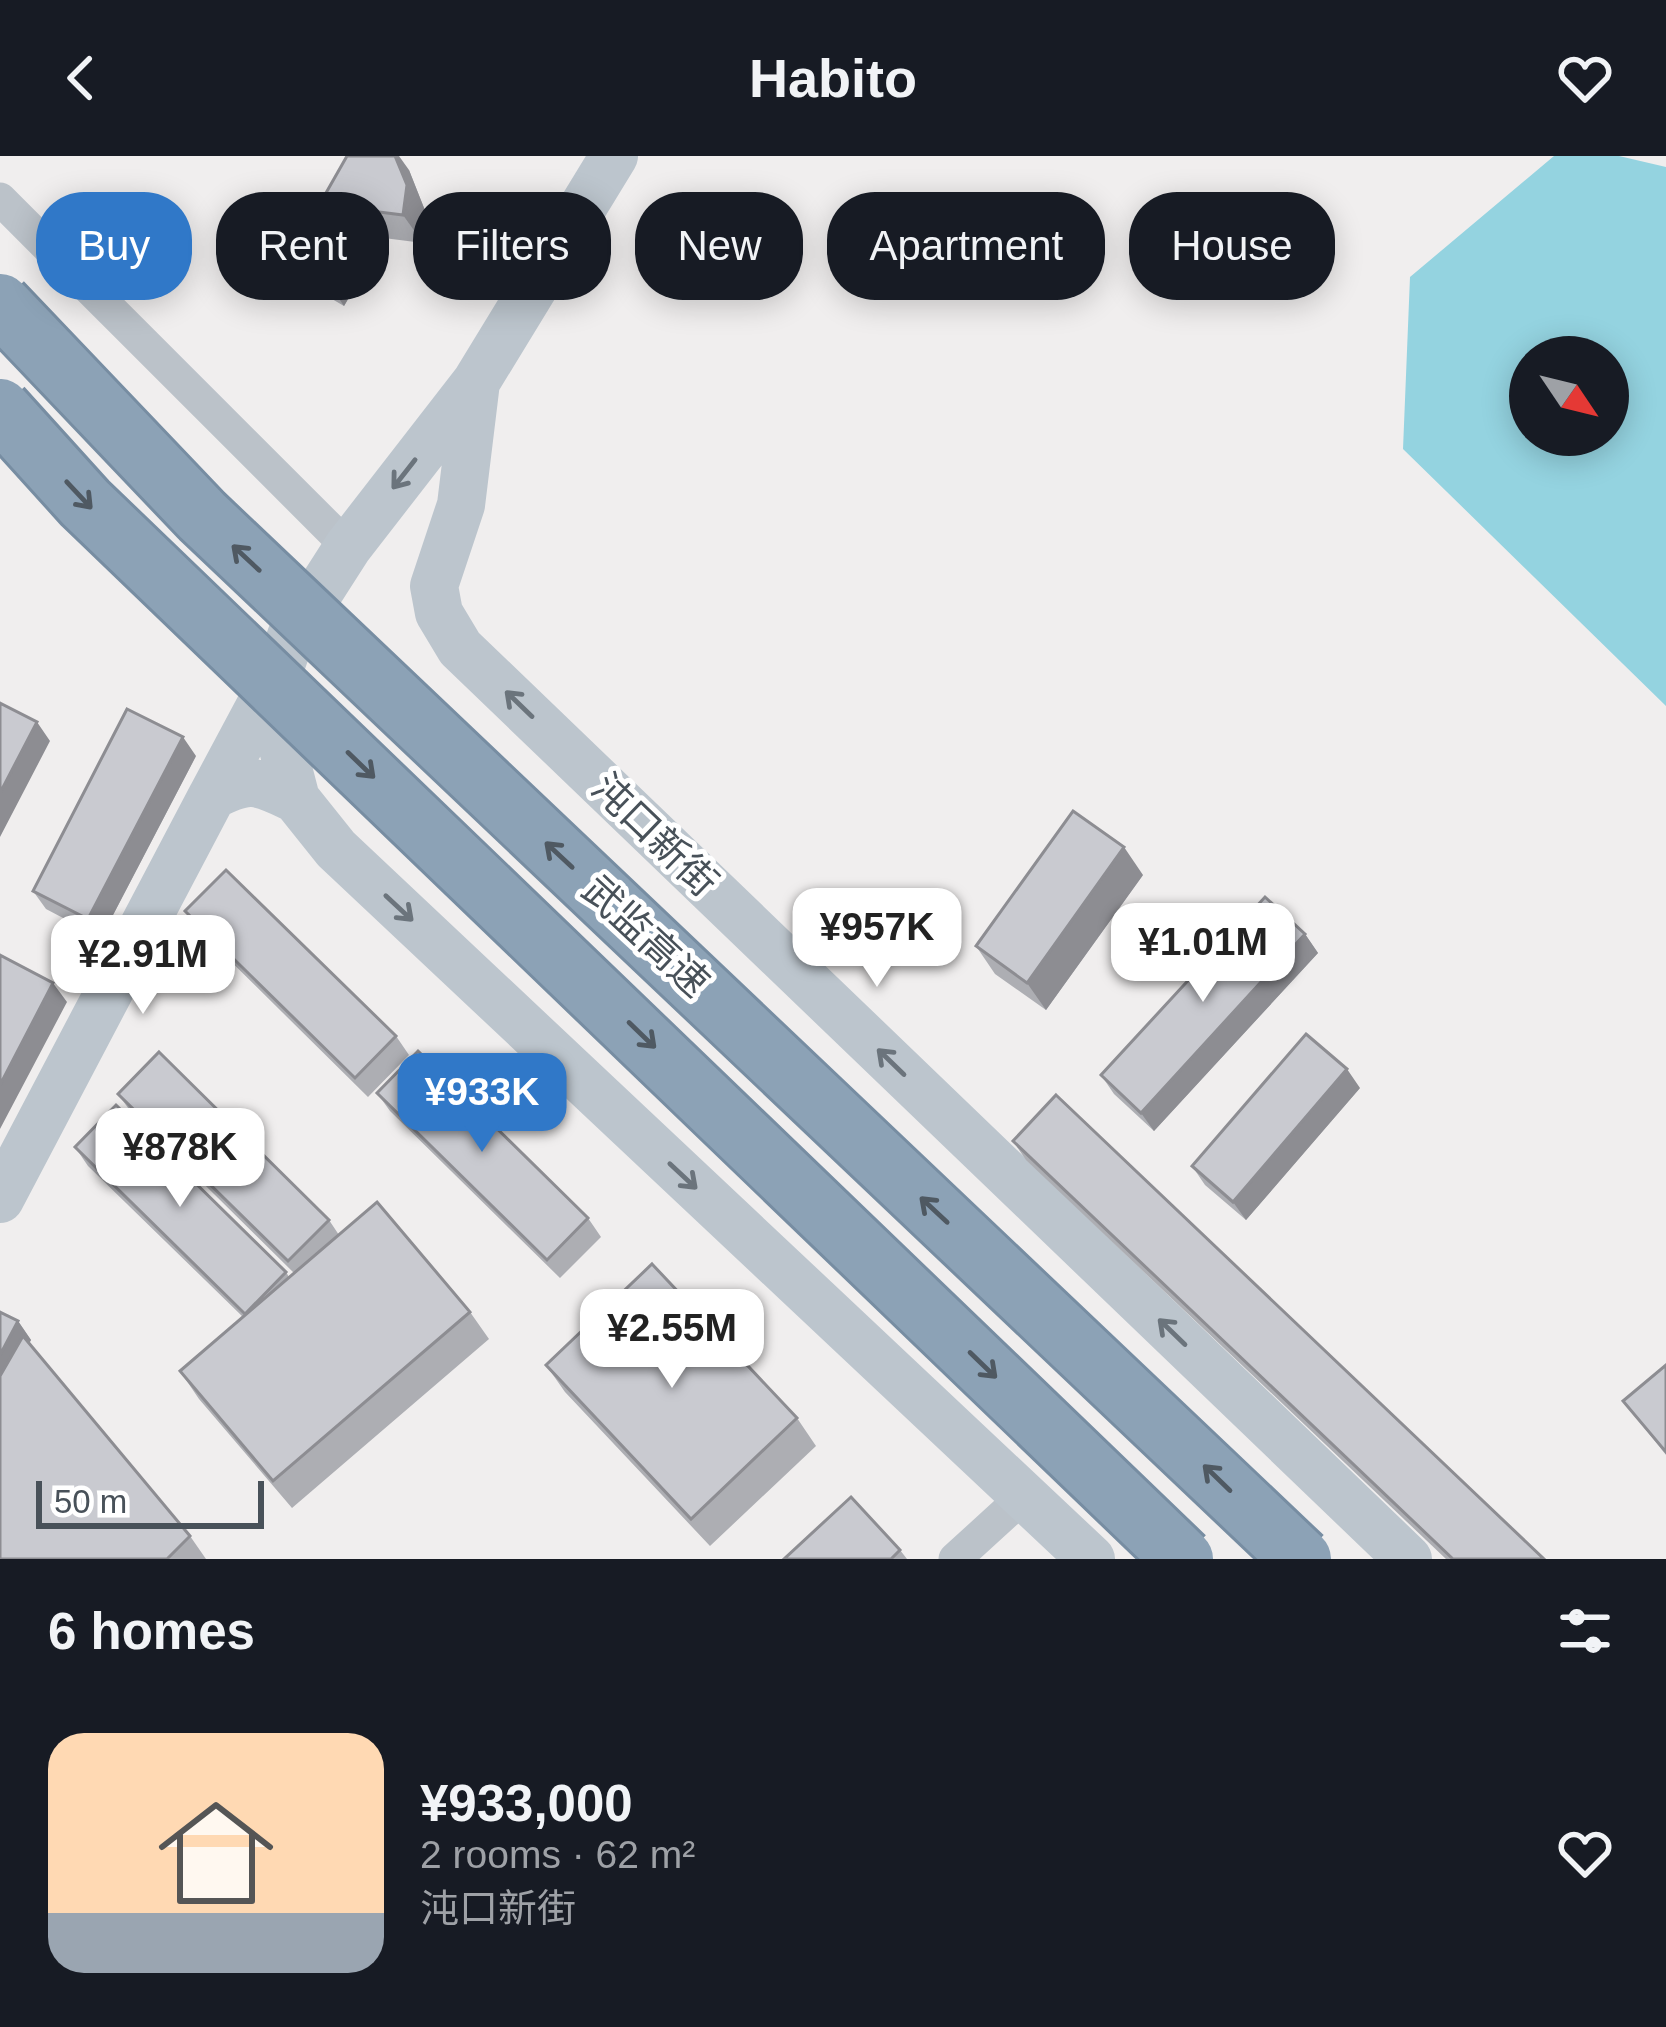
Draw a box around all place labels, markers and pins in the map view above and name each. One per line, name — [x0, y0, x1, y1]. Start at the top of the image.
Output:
pin: ¥957K — [793, 888, 961, 990]
pin: ¥1.01M — [1105, 903, 1301, 1005]
pin: ¥2.91M — [45, 915, 241, 1017]
pin: ¥933K — [398, 1053, 566, 1155]
pin: ¥878K — [96, 1108, 264, 1210]
pin: ¥2.55M — [574, 1289, 770, 1391]

